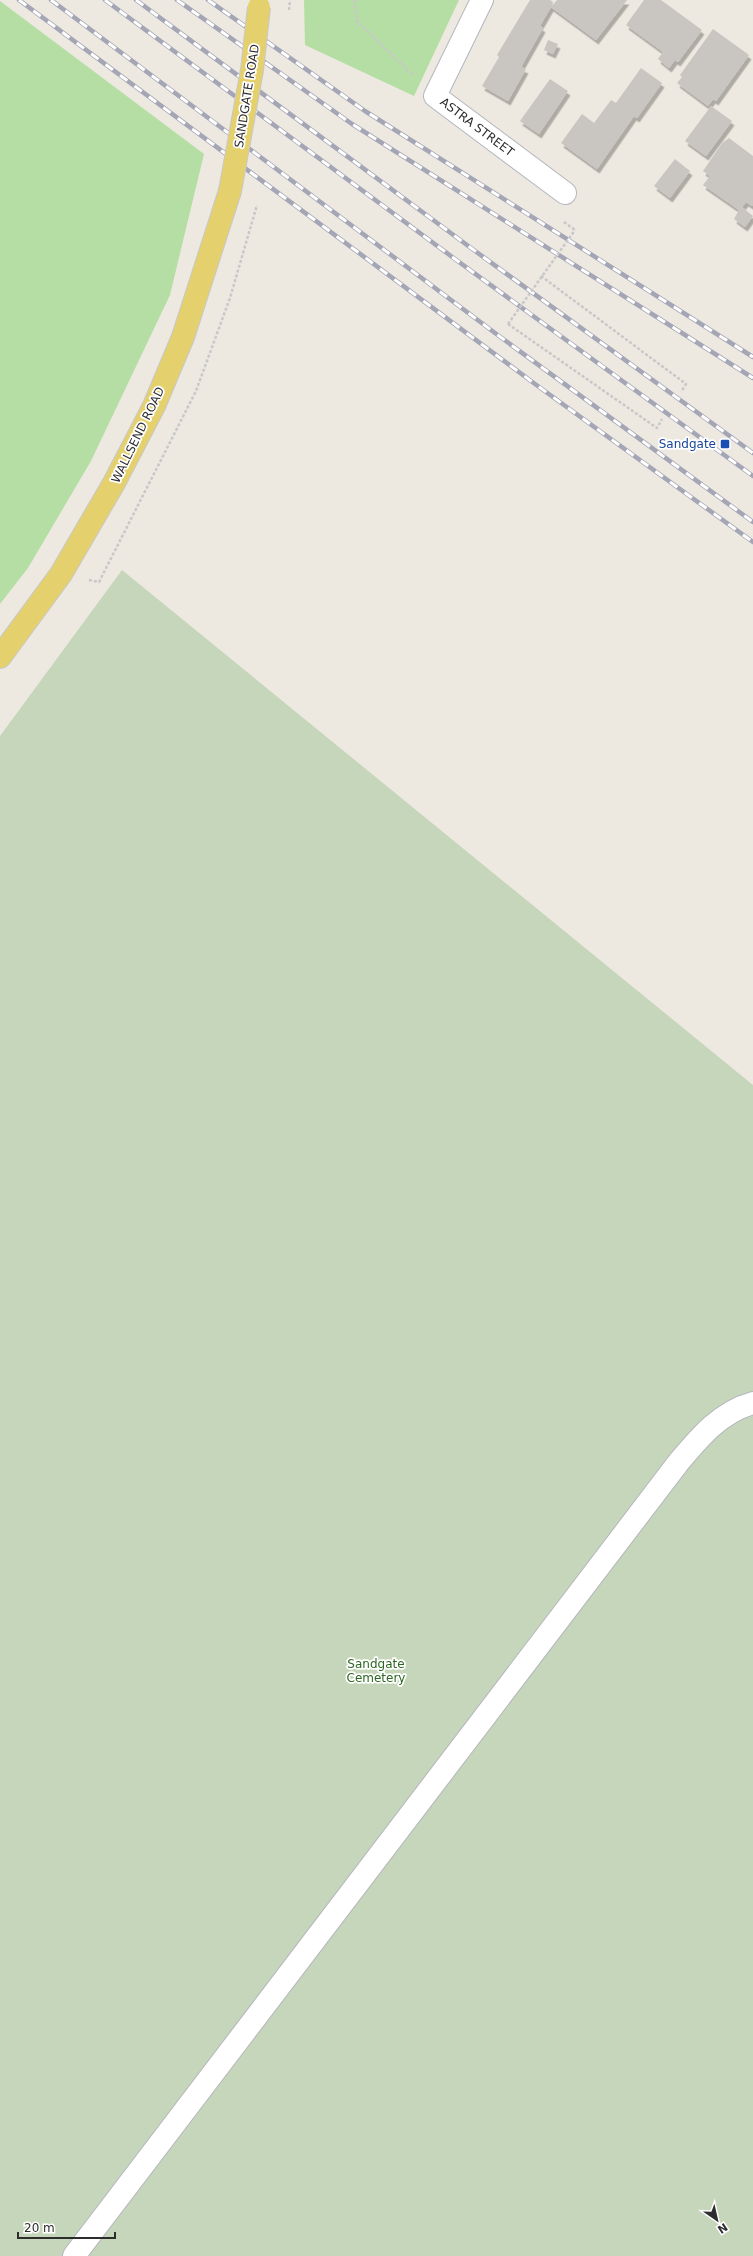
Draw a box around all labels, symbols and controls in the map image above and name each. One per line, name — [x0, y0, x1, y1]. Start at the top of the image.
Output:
street label: SANDGATE ROAD — [232, 43, 262, 149]
street label: ASTRA STREET — [437, 95, 517, 160]
street label: WALLSEND ROAD — [109, 385, 167, 485]
place label: Sandgate — [659, 437, 716, 451]
marker: Sandgate — [719, 438, 731, 450]
park label: Sandgate Cemetery — [347, 1657, 405, 1685]
north arrow — [697, 2200, 737, 2240]
scale bar — [18, 2214, 115, 2240]
text: N — [715, 2220, 730, 2236]
text: 20 m — [24, 2221, 55, 2235]

